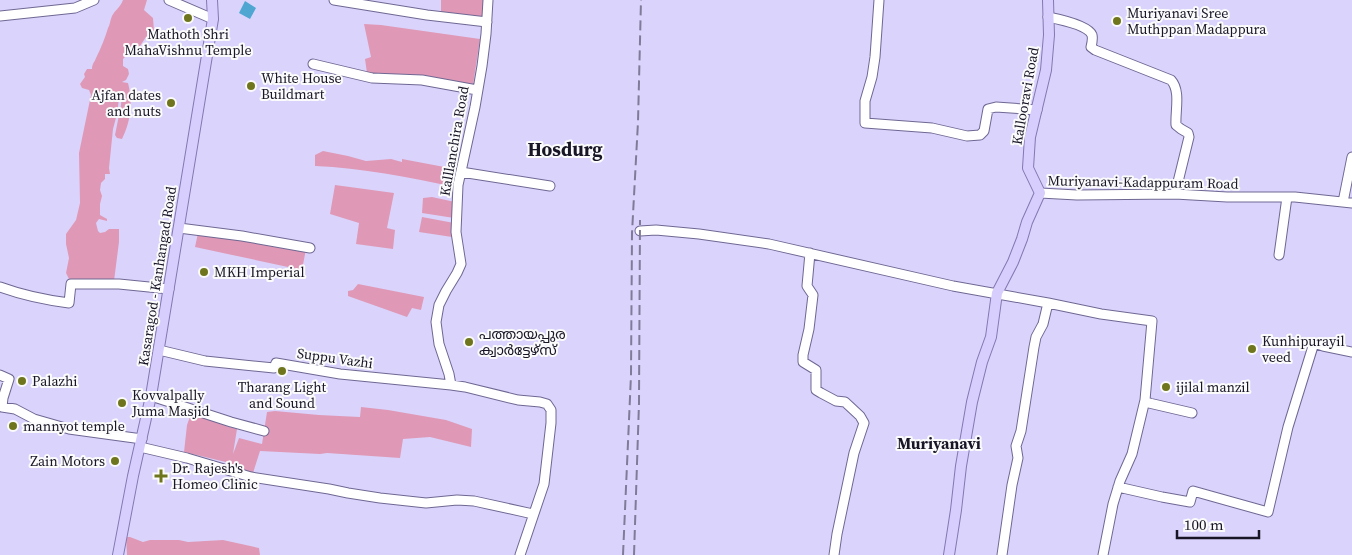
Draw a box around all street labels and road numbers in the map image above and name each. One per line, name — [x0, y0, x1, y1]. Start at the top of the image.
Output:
street label: Kallooravi Road — [1007, 46, 1043, 146]
street label: Kalllanchira Road — [434, 84, 474, 198]
street label: Muriyanavi-Kadappuram Road — [1047, 170, 1239, 194]
street label: Kasaragod - Kanhangad Road — [133, 185, 181, 367]
street label: Suppu Vazhi — [296, 343, 374, 373]

